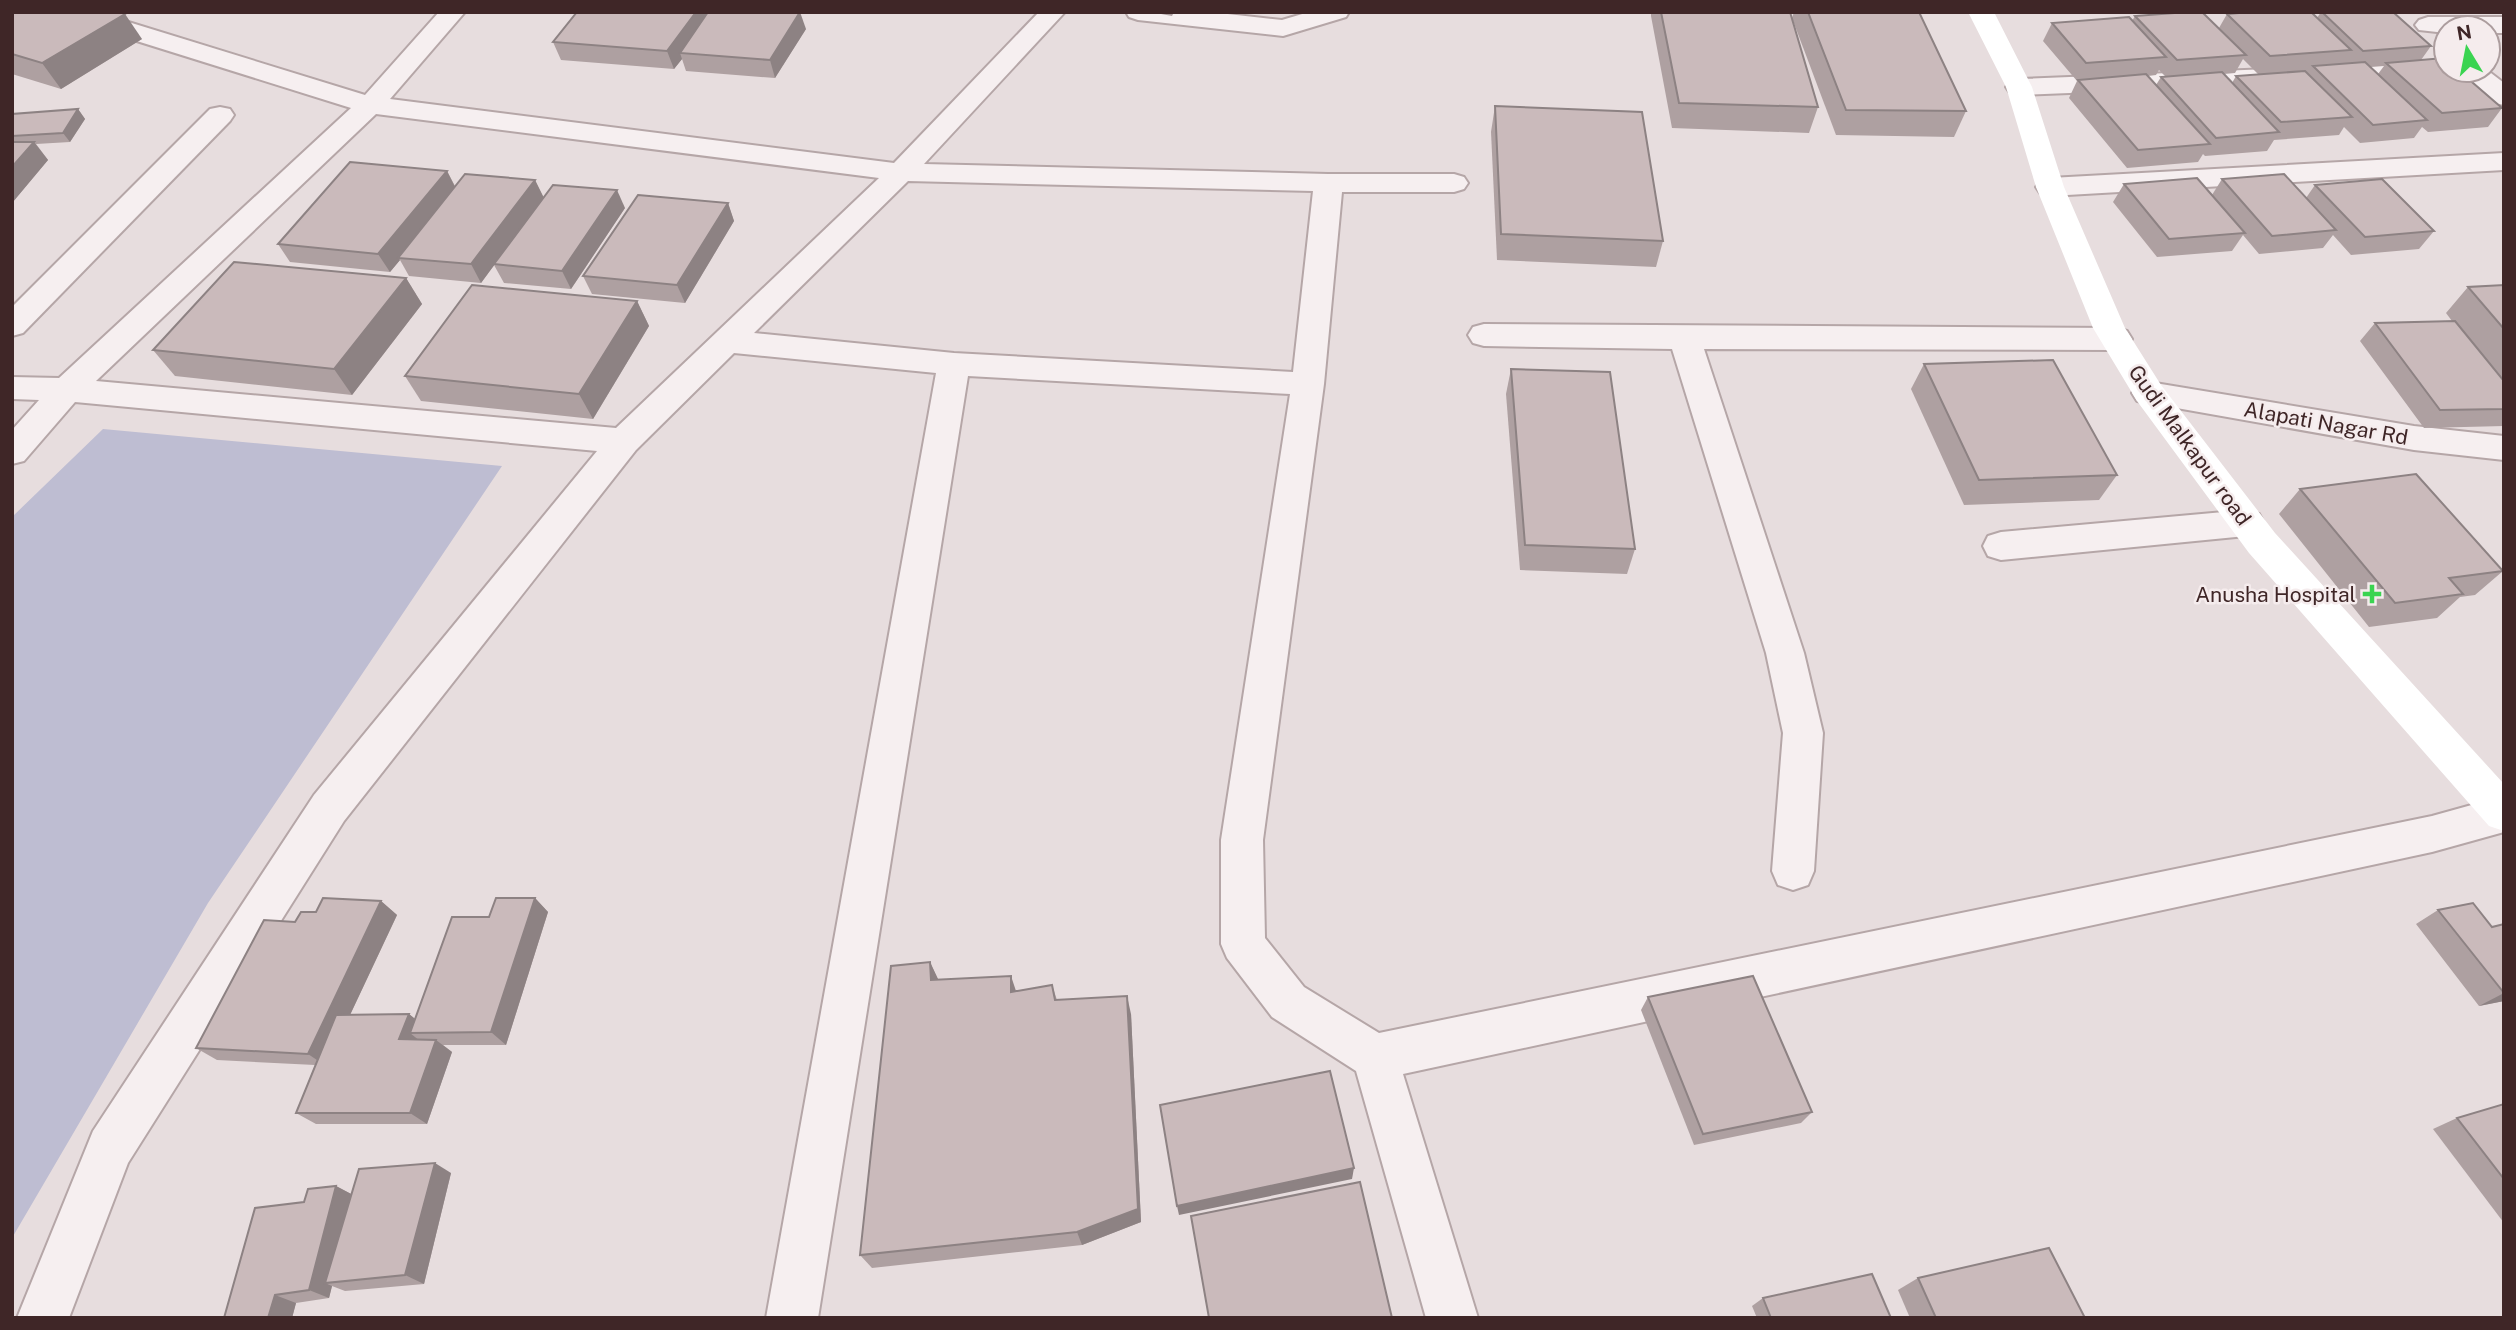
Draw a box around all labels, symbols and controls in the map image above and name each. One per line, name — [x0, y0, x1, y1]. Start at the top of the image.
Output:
north arrow — [2432, 14, 2502, 84]
text: N — [2455, 20, 2473, 44]
street label: Gudi Malkapur road — [2123, 360, 2257, 530]
street label: Alapati Nagar Rd — [2242, 396, 2410, 450]
place label: Anusha Hospital — [2195, 582, 2356, 607]
marker: Anusha Hospital — [2362, 584, 2382, 604]

